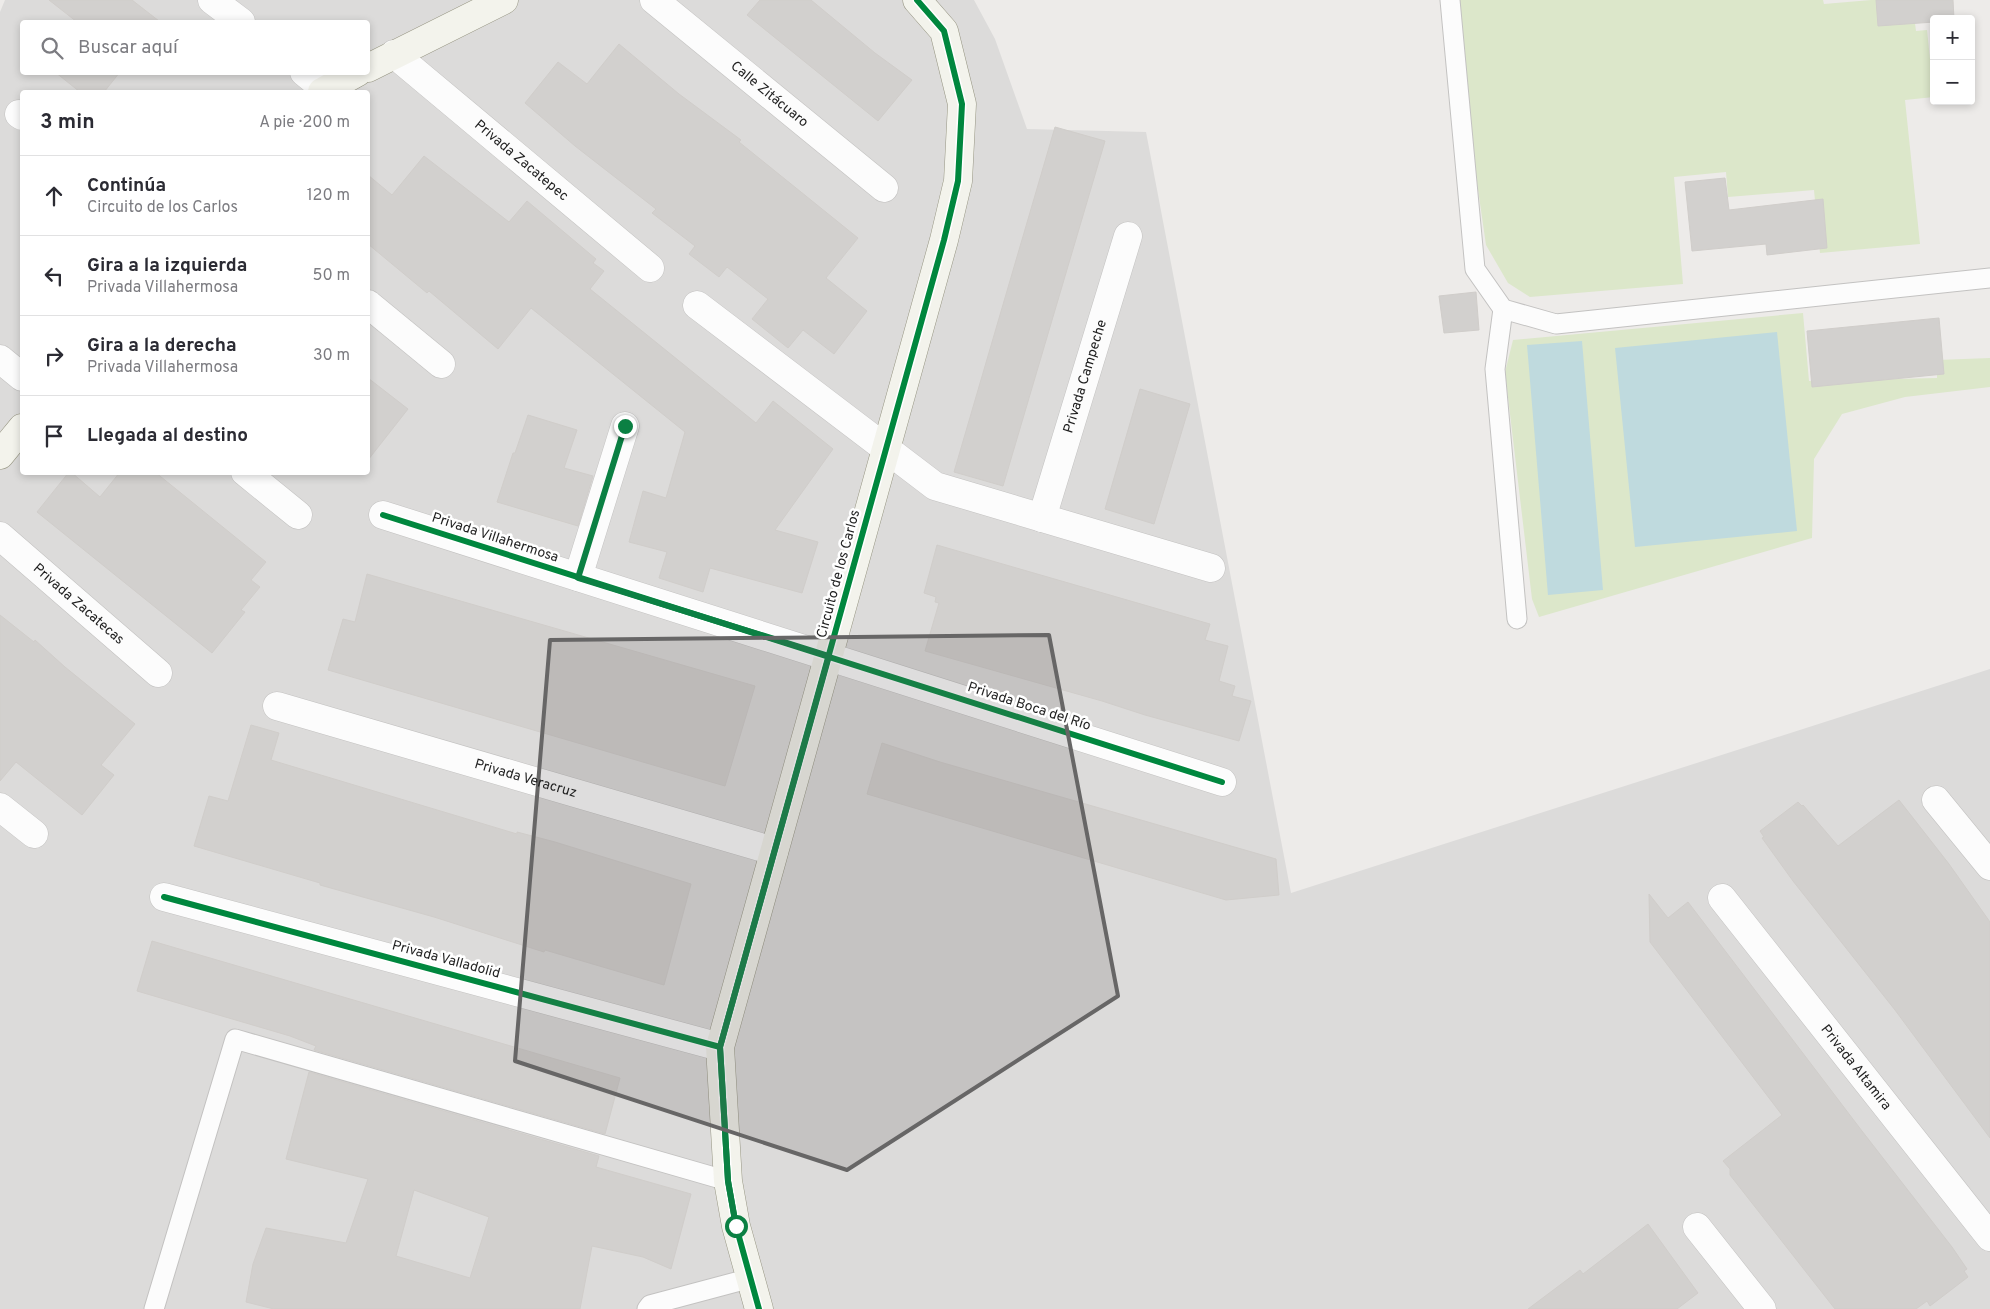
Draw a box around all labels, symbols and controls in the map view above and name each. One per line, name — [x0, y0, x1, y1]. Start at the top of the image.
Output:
map controls — [1930, 15, 1975, 105]
button: + — [1930, 15, 1975, 60]
search box — [20, 20, 370, 75]
icon: search — [38, 34, 66, 62]
text: Buscar aquí — [78, 36, 178, 60]
street label: Calle Zitácuaro — [727, 58, 812, 131]
button: − — [1930, 60, 1975, 105]
text: 3 min — [40, 109, 95, 136]
text: A pie · 200 m — [259, 113, 350, 133]
street label: Privada Zacatepec — [471, 116, 572, 205]
text: Continúa — [87, 174, 166, 198]
icon: ahead — [40, 182, 68, 210]
text: 120 m — [307, 186, 350, 206]
text: Circuito de los Carlos — [87, 198, 238, 218]
text: Gira a la izquierda — [87, 254, 247, 278]
icon: left — [40, 262, 68, 290]
text: 50 m — [313, 266, 350, 286]
text: Privada Villahermosa — [87, 278, 238, 298]
street label: Privada Campeche — [1060, 318, 1111, 435]
text: Gira a la derecha — [87, 334, 237, 358]
icon: right — [40, 342, 68, 370]
text: 30 m — [313, 346, 350, 366]
text: Privada Villahermosa — [87, 358, 238, 378]
route end — [614, 415, 637, 438]
icon: arrive — [40, 422, 68, 450]
text: Llegada al destino — [87, 424, 248, 448]
street label: Circuito de los Carlos — [814, 508, 864, 640]
street label: Privada Villahermosa — [429, 509, 561, 567]
street label: Privada Zacatecas — [29, 560, 128, 648]
street label: Privada Boca del Río — [965, 679, 1093, 735]
street label: Privada Veracruz — [472, 756, 579, 802]
street label: Privada Valladolid — [390, 937, 502, 983]
street label: Privada Altamira — [1817, 1021, 1895, 1114]
route start — [725, 1215, 748, 1238]

